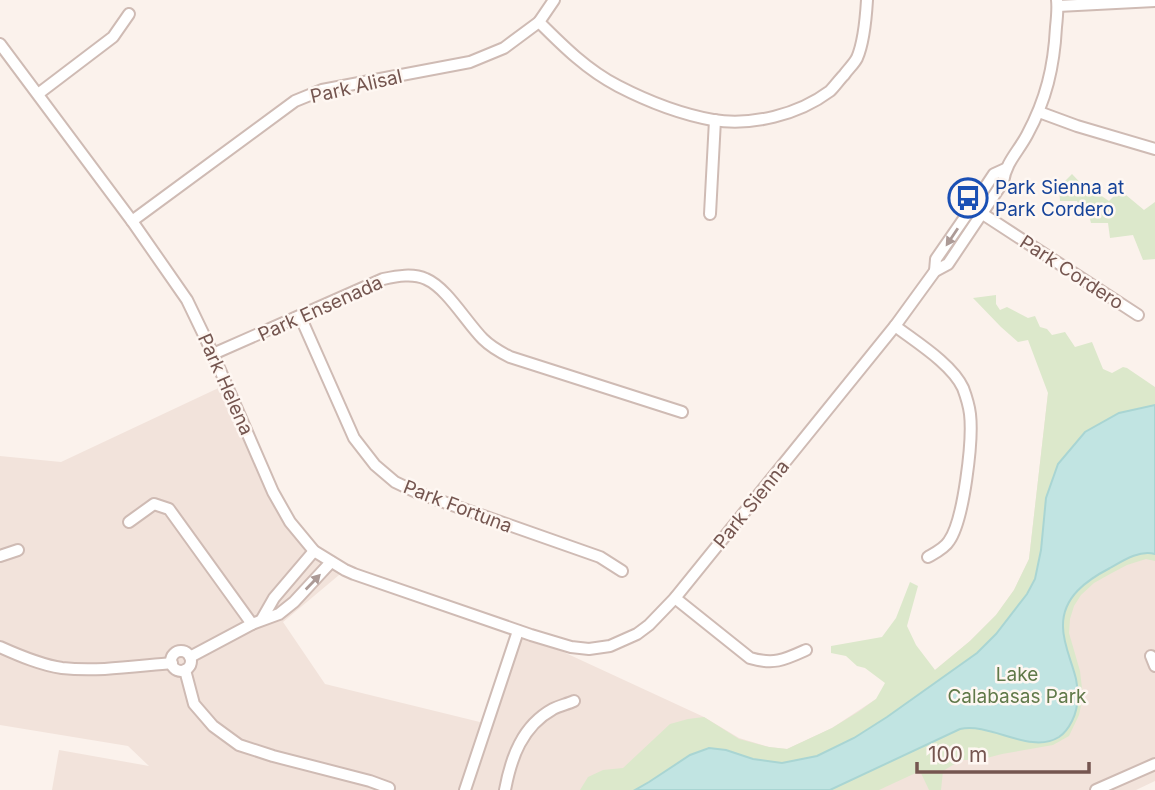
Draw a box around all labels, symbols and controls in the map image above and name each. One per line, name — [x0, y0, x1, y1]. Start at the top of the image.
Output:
street label: Park Alisal — [308, 65, 404, 108]
place label: Park Sienna at Park Cordero — [995, 176, 1124, 221]
bus stop icon: Park Sienna at Park Cordero — [947, 177, 989, 219]
one-way arrow — [945, 228, 959, 246]
street label: Park Cordero — [1016, 230, 1128, 314]
street label: Park Ensenada — [254, 271, 386, 346]
street label: Park Helena — [193, 330, 258, 439]
street label: Park Sienna — [709, 455, 794, 553]
street label: Park Fortuna — [400, 475, 515, 538]
one-way arrow — [304, 574, 320, 591]
park label: Lake Calabasas Park — [947, 663, 1087, 708]
scale bar — [917, 730, 1088, 774]
text: 100 m — [928, 742, 987, 767]

